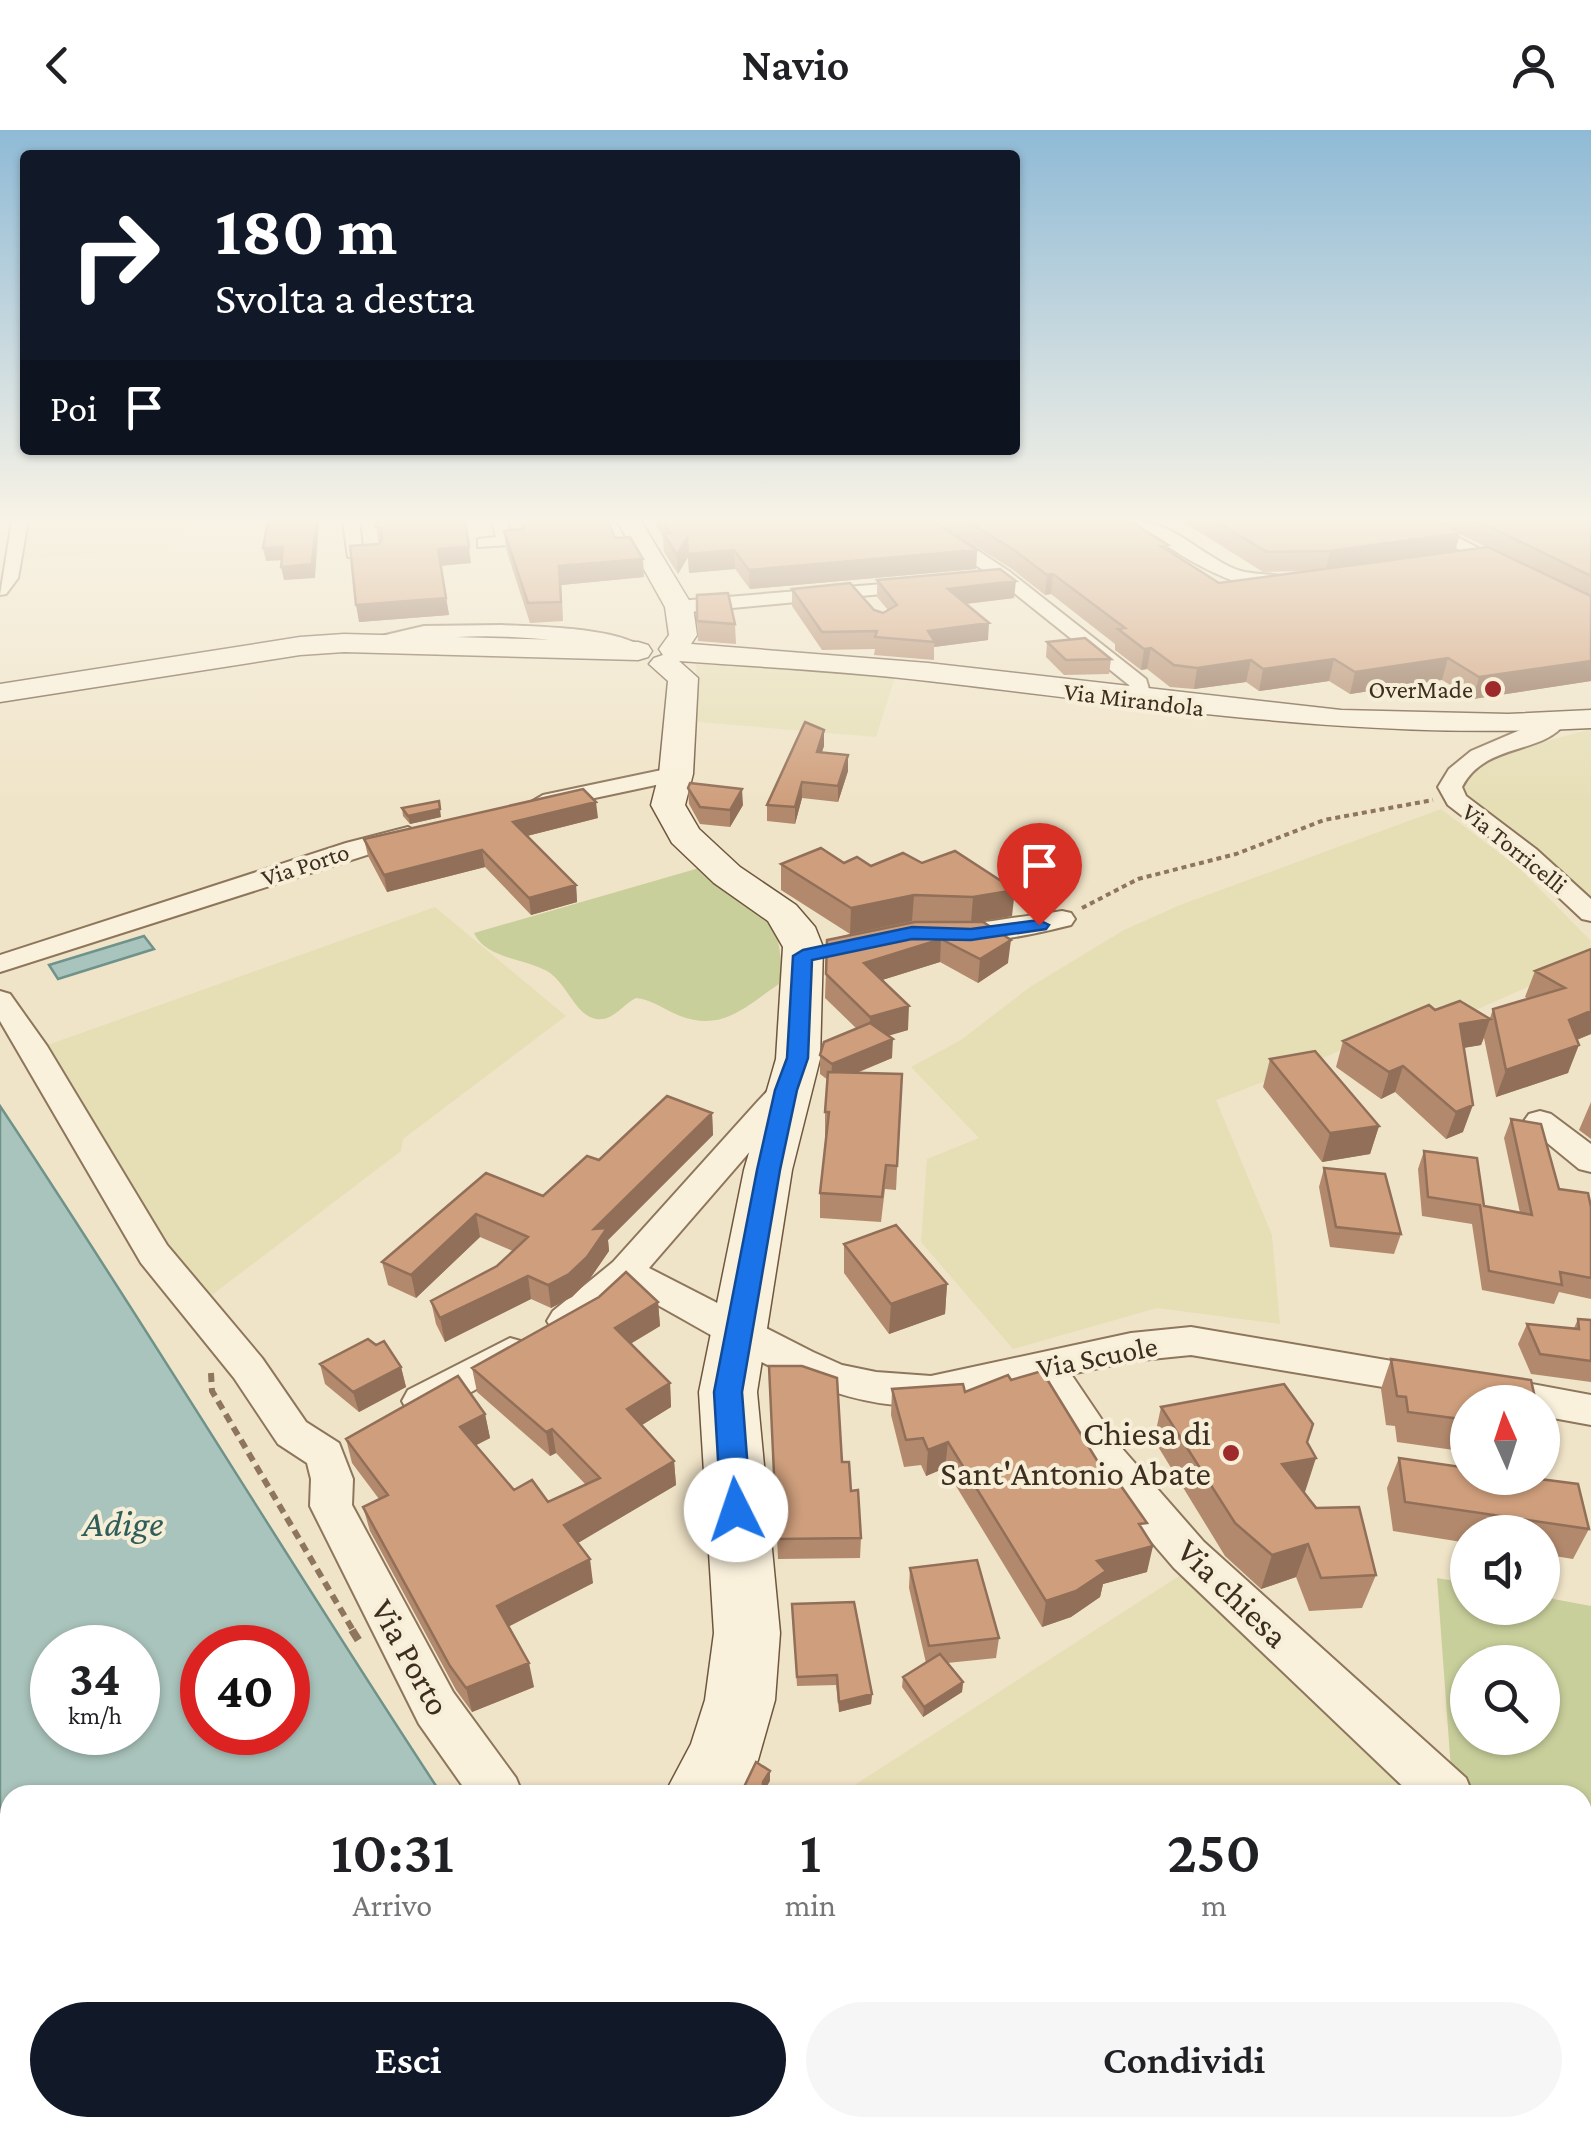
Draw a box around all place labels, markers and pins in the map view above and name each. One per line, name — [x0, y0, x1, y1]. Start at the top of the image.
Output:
place label: OverMade — [1369, 676, 1473, 703]
marker: OverMade — [1482, 678, 1504, 700]
pin — [997, 823, 1082, 926]
place label: Chiesa di Sant'Antonio Abate — [940, 1414, 1211, 1493]
marker: Chiesa di Sant'Antonio Abate — [1220, 1442, 1242, 1464]

